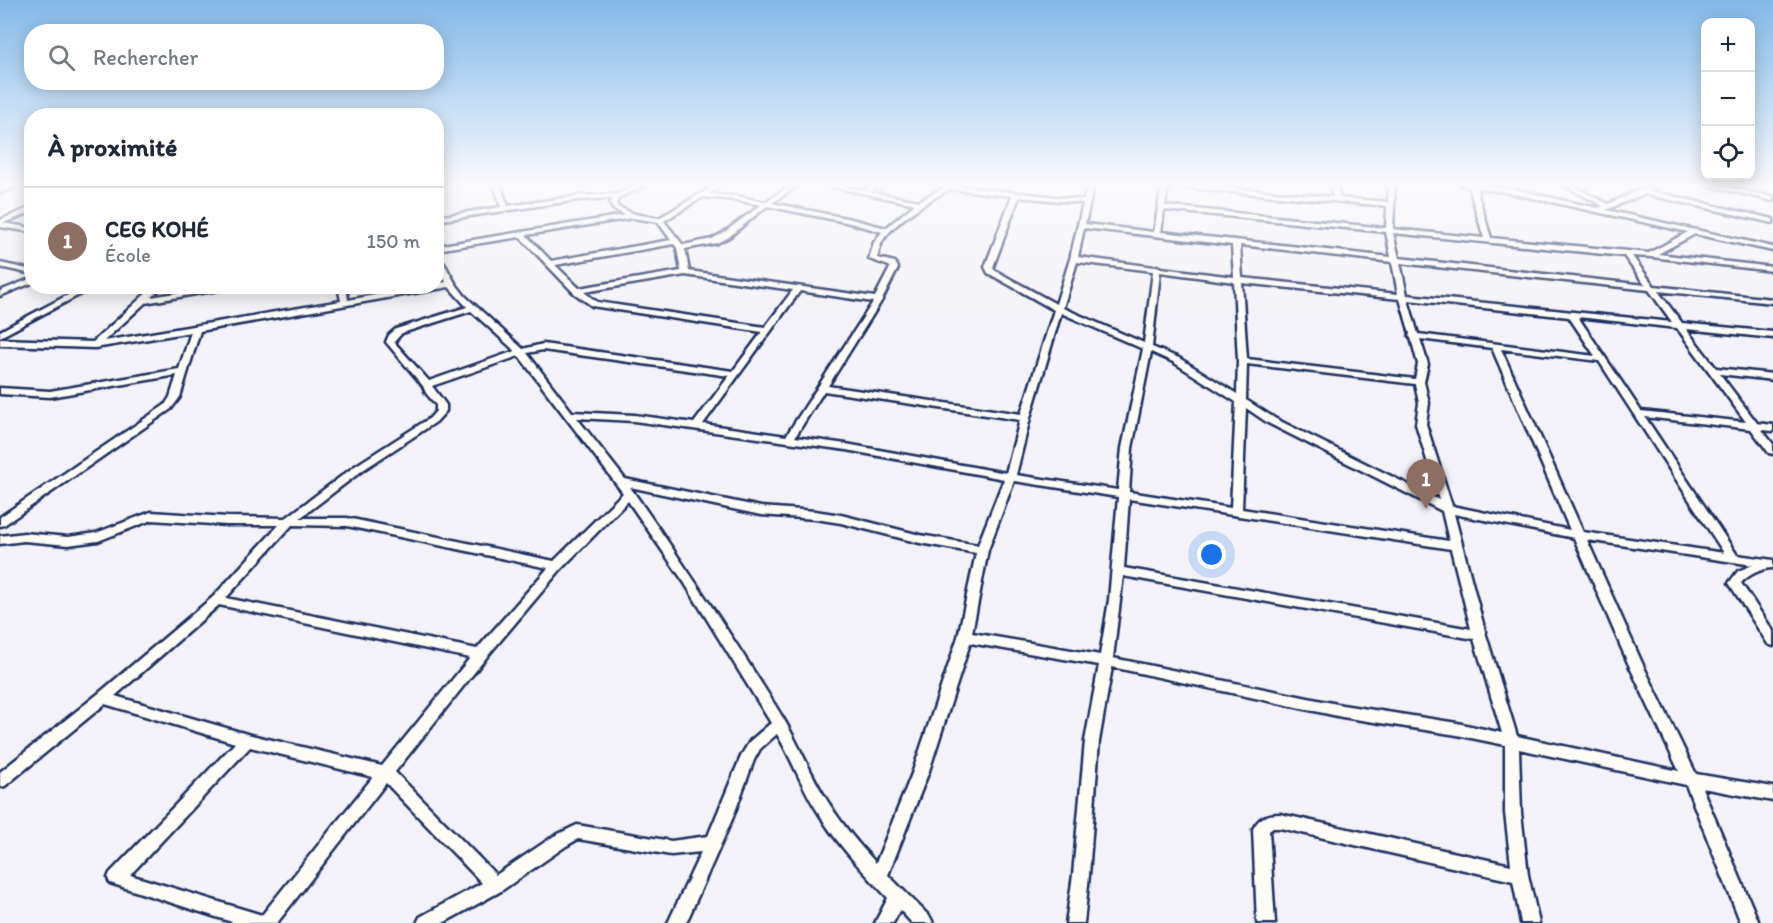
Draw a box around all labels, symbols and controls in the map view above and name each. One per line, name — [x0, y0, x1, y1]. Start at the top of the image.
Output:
map controls — [1701, 18, 1755, 180]
button: + — [1701, 18, 1755, 72]
search box — [24, 24, 444, 90]
icon: search — [45, 41, 78, 74]
text: Rechercher — [93, 44, 198, 71]
button: − — [1701, 72, 1755, 126]
button: locate — [1701, 126, 1755, 180]
text: À proximité — [48, 131, 177, 163]
text: CEG KOHÉ — [105, 216, 209, 243]
text: 1 — [63, 229, 72, 253]
text: 150 m — [367, 229, 420, 253]
text: École — [105, 243, 151, 267]
pin: 1 — [1406, 460, 1446, 509]
your location — [1197, 540, 1226, 569]

